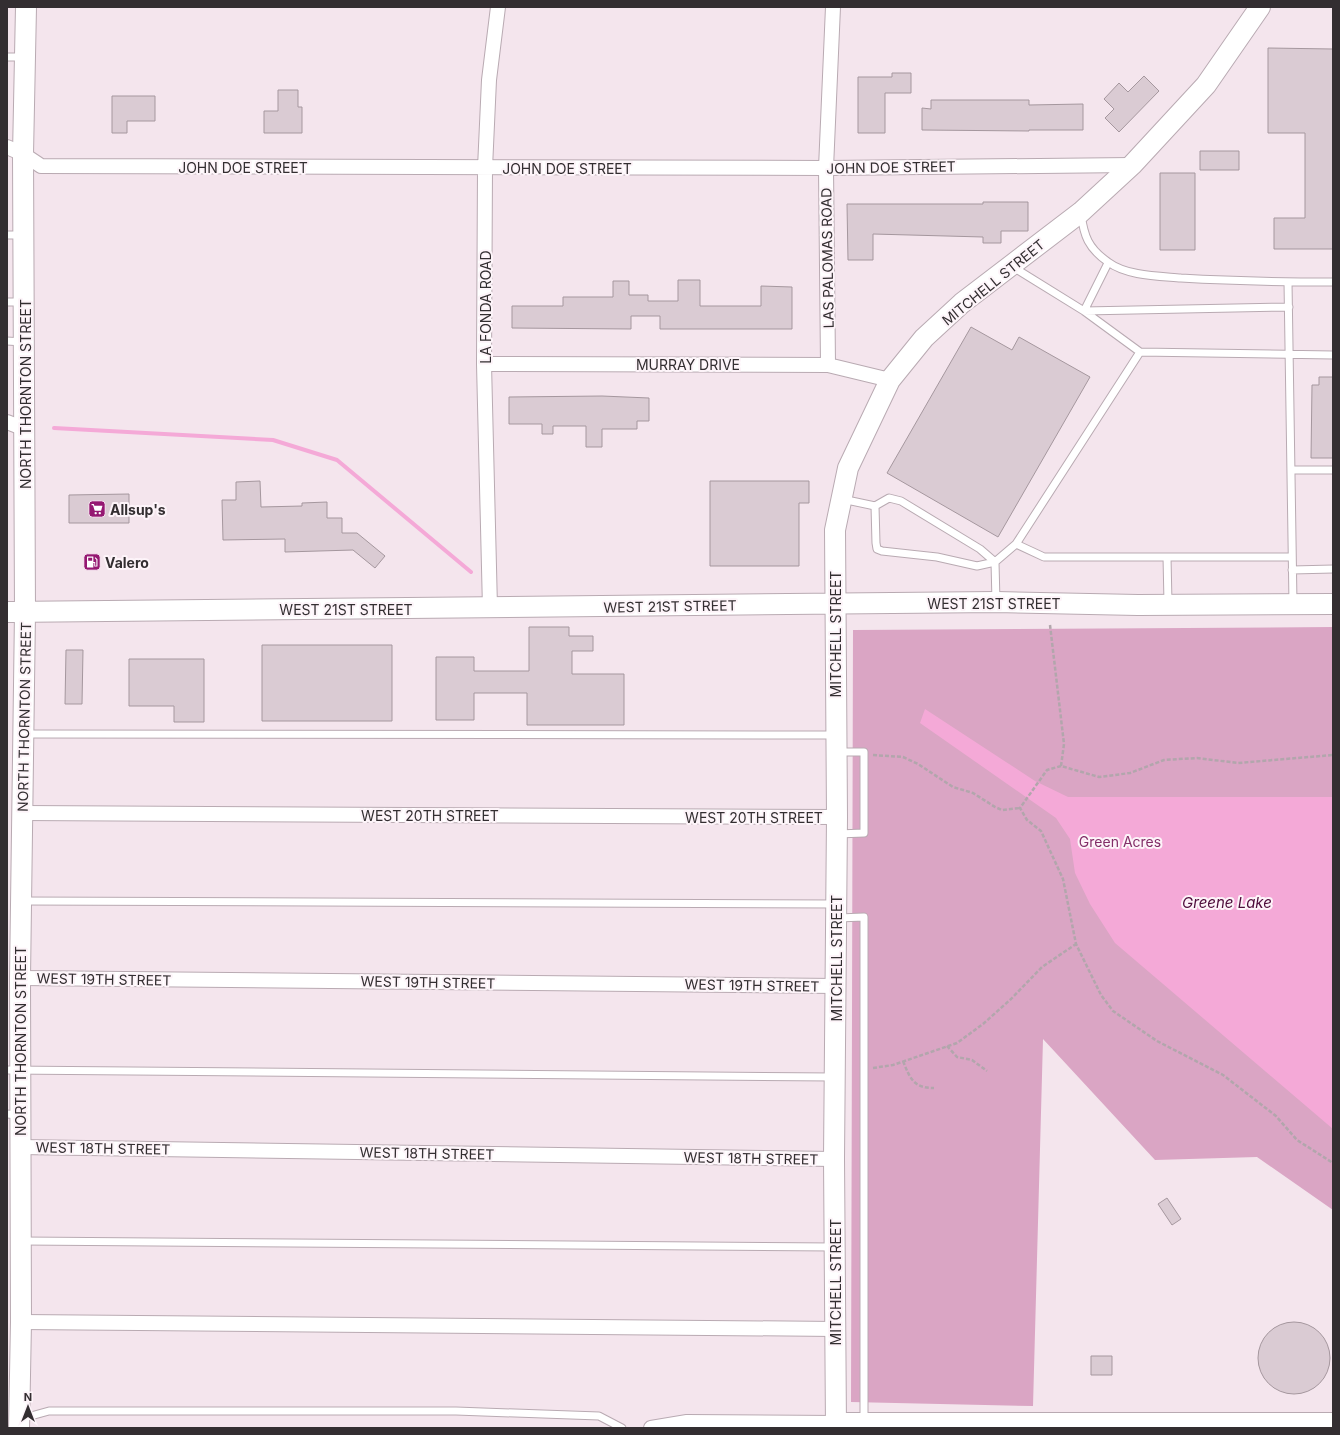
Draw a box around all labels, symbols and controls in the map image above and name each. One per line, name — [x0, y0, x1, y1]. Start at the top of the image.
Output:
street label: JOHN DOE STREET — [826, 157, 956, 177]
street label: JOHN DOE STREET — [178, 159, 308, 176]
street label: JOHN DOE STREET — [502, 160, 632, 177]
street label: LAS PALOMAS ROAD — [817, 188, 837, 328]
street label: MITCHELL STREET — [938, 236, 1048, 328]
street label: LA FONDA ROAD — [477, 250, 494, 364]
street label: NORTH THORNTON STREET — [17, 299, 34, 489]
street label: MURRAY DRIVE — [636, 356, 740, 373]
supermarket icon: Allsup's — [87, 499, 107, 519]
place label: Allsup's — [110, 501, 166, 518]
fuel station icon: Valero — [82, 552, 102, 572]
place label: Valero — [105, 554, 149, 571]
street label: MITCHELL STREET — [827, 571, 844, 697]
street label: WEST 21ST STREET — [927, 595, 1061, 612]
street label: WEST 21ST STREET — [603, 596, 737, 616]
street label: WEST 21ST STREET — [279, 601, 413, 618]
street label: NORTH THORNTON STREET — [14, 622, 34, 812]
street label: WEST 20TH STREET — [361, 807, 499, 824]
street label: WEST 20TH STREET — [685, 809, 823, 826]
park label: Green Acres — [1079, 833, 1161, 850]
water label: Greene Lake — [1182, 893, 1272, 912]
street label: MITCHELL STREET — [828, 895, 845, 1021]
street label: NORTH THORNTON STREET — [12, 946, 29, 1136]
street label: WEST 19TH STREET — [36, 969, 172, 989]
street label: WEST 19TH STREET — [360, 972, 496, 992]
street label: WEST 19TH STREET — [684, 975, 820, 995]
street label: WEST 18TH STREET — [35, 1138, 171, 1158]
street label: WEST 18TH STREET — [359, 1143, 495, 1163]
street label: WEST 18TH STREET — [683, 1148, 819, 1168]
street label: MITCHELL STREET — [827, 1219, 844, 1345]
north arrow — [8, 1387, 48, 1427]
text: N — [24, 1390, 32, 1404]

